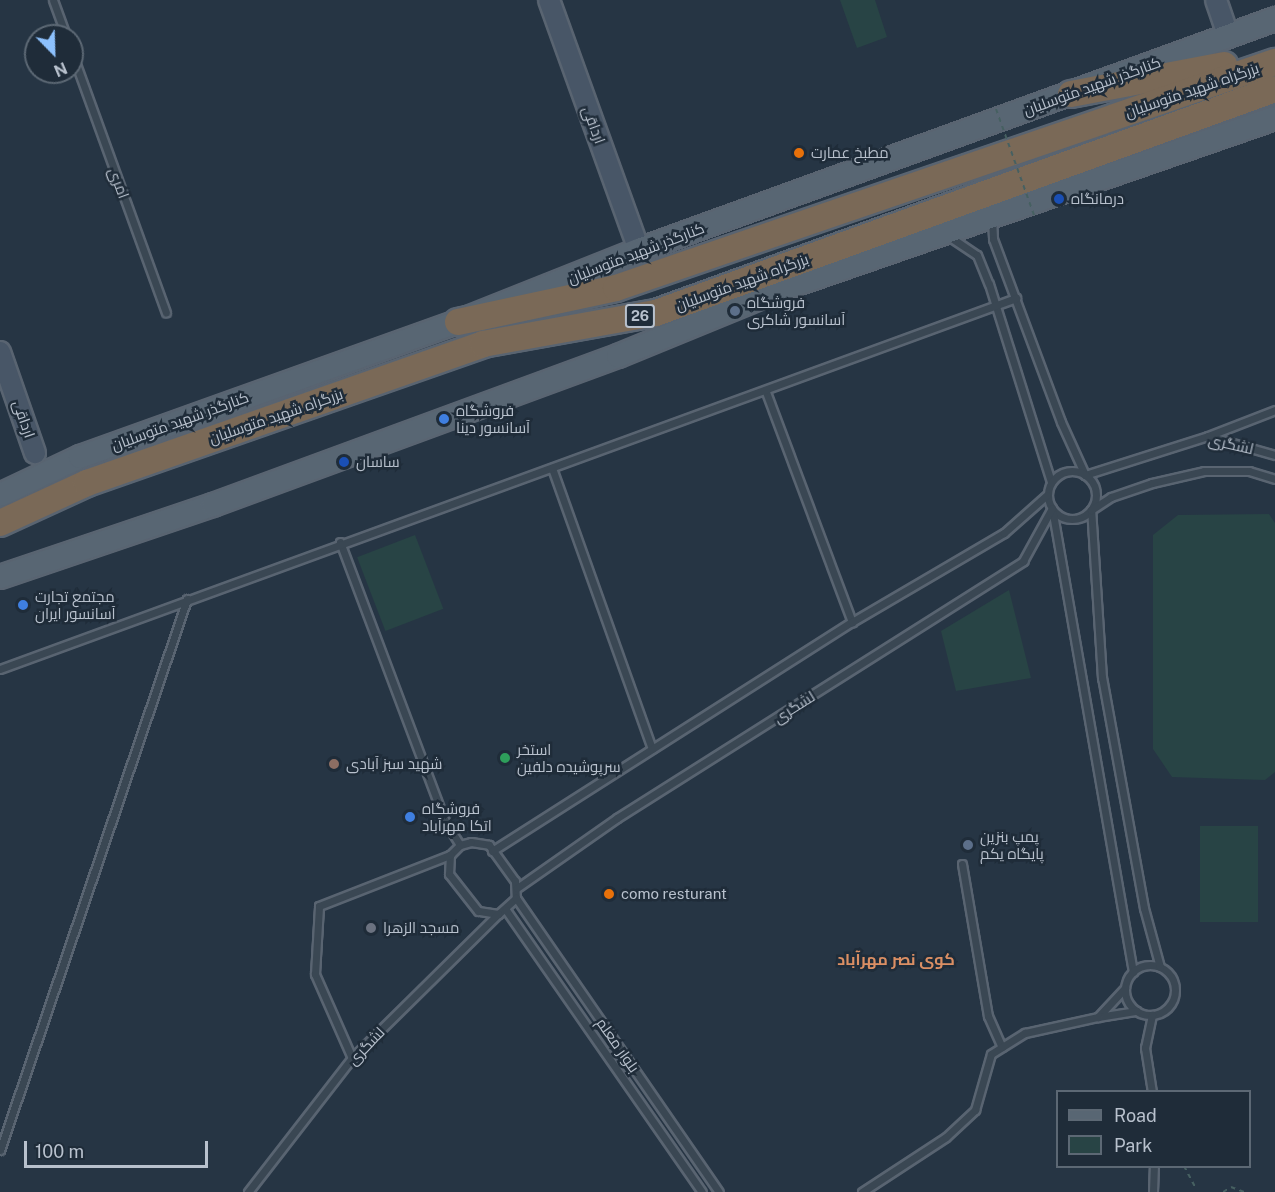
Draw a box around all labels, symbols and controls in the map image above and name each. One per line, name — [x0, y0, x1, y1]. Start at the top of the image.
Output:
north arrow — [24, 24, 84, 84]
street label: کنارگذر شهید متوسلیان — [1021, 53, 1163, 119]
text: N — [51, 58, 70, 80]
street label: بزرگراه شهید متوسلیان — [1123, 59, 1261, 121]
street label: ارداقی — [579, 104, 609, 146]
place label: مطبخ عمارت — [811, 144, 889, 162]
marker: مطبخ عمارت — [792, 146, 806, 160]
street label: امری — [105, 165, 133, 201]
place label: درمانگاه — [1071, 190, 1124, 208]
marker: درمانگاه — [1052, 192, 1066, 206]
street label: کنارگذر شهید متوسلیان — [565, 219, 707, 287]
street label: بزرگراه شهید متوسلیان — [673, 250, 811, 314]
place label: فروشگاه آسانسور شاکری — [747, 293, 845, 328]
marker: فروشگاه آسانسور شاکری — [728, 304, 742, 318]
road number: 26 — [624, 305, 656, 327]
street label: بزرگراه شهید متوسلیان — [207, 385, 345, 447]
street label: کنارگذر شهید متوسلیان — [109, 388, 251, 454]
street label: ارداقی — [9, 398, 39, 440]
place label: فروشگاه آسانسور دینا — [456, 401, 530, 436]
marker: فروشگاه آسانسور دینا — [437, 412, 451, 426]
street label: لشگری — [1207, 430, 1255, 458]
place label: ساسان — [356, 453, 400, 471]
marker: ساسان — [337, 455, 351, 469]
place label: مجتمع تجارت آسانسور ایران — [35, 587, 116, 622]
marker: مجتمع تجارت آسانسور ایران — [16, 598, 30, 612]
street label: لشگری — [770, 687, 818, 727]
place label: استخر سرپوشیده دلفین — [517, 740, 621, 775]
marker: استخر سرپوشیده دلفین — [498, 751, 512, 765]
place label: شهید سبز آبادی — [346, 755, 442, 773]
marker: شهید سبز آبادی — [327, 757, 341, 771]
place label: فروشگاه اتکا مهرآباد — [422, 799, 492, 834]
marker: فروشگاه اتکا مهرآباد — [403, 810, 417, 824]
place label: پمپ بنزين پايگاه يكم — [980, 827, 1044, 862]
marker: پمپ بنزين پايگاه يكم — [961, 838, 975, 852]
place label: como resturant — [621, 885, 727, 903]
marker: como resturant — [602, 887, 616, 901]
place label: مسجد الزهرا — [383, 919, 459, 937]
marker: مسجد الزهرا — [364, 921, 378, 935]
district label: کوی نصر مهرآباد — [837, 950, 955, 970]
street label: بلوار معلم — [593, 1014, 643, 1076]
street label: لشگری — [344, 1023, 388, 1069]
legend — [1056, 1090, 1251, 1168]
text: Road — [1114, 1105, 1157, 1126]
scale bar — [27, 1129, 212, 1167]
text: Park — [1114, 1135, 1152, 1156]
text: 100 m — [35, 1141, 84, 1162]

